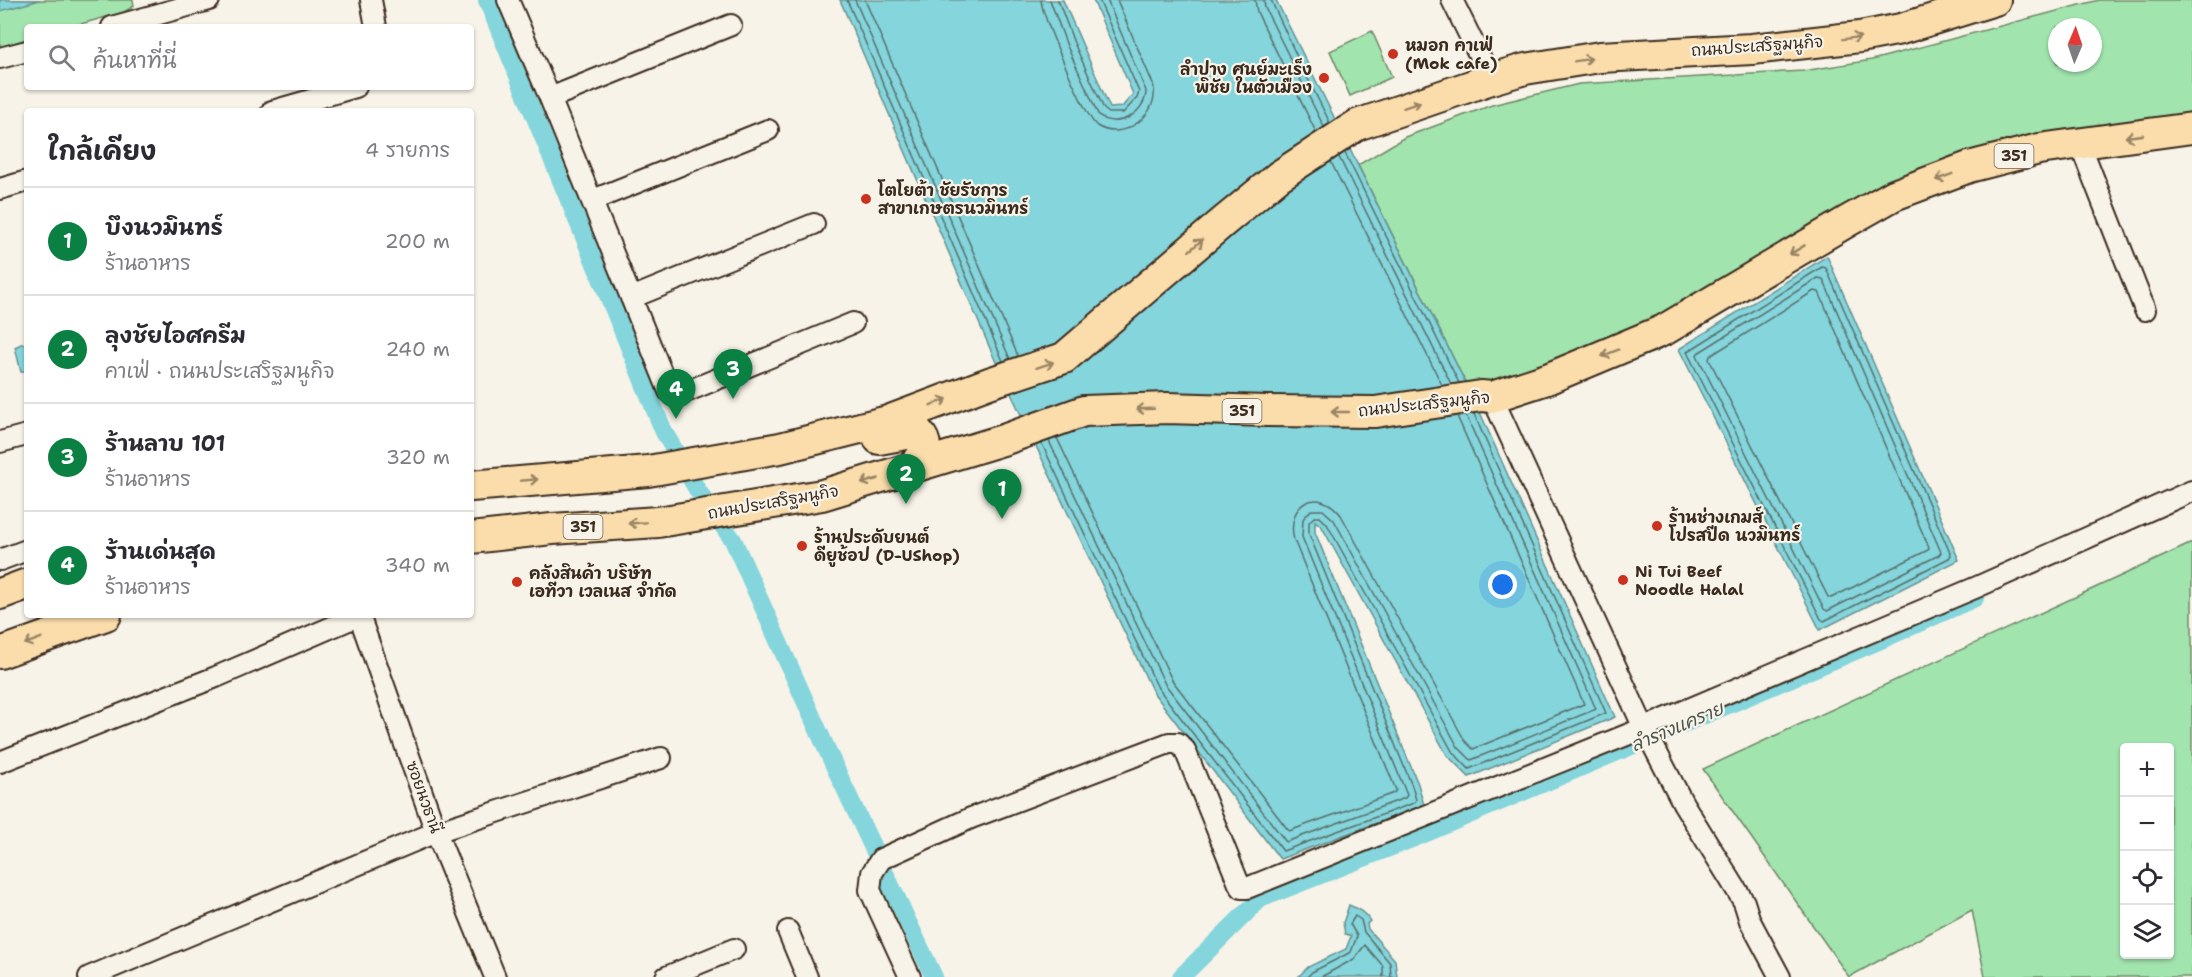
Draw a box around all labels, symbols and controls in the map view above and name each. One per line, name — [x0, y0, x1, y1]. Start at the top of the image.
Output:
north arrow — [2048, 18, 2102, 72]
search box — [24, 24, 474, 90]
street label: ถนนประเสริฐมนูกิจ — [1690, 31, 1824, 63]
one-way arrow — [1842, 32, 1861, 43]
place label: หมอก คาเฟ่ (Mok cafe) — [1405, 35, 1498, 74]
icon: search — [45, 41, 78, 74]
text: ค้นหาที่นี่ — [93, 46, 177, 75]
marker: หมอก คาเฟ่ (Mok cafe) — [1386, 47, 1400, 61]
one-way arrow — [1572, 54, 1592, 65]
place label: ลำปาง ศูนย์มะเร็ง พิชัย ในตัวเมือง — [1180, 57, 1312, 98]
marker: ลำปาง ศูนย์มะเร็ง พิชัย ในตัวเมือง — [1317, 71, 1331, 85]
one-way arrow — [1402, 99, 1421, 110]
one-way arrow — [2125, 131, 2144, 142]
text: ใกล้เคียง — [48, 133, 156, 168]
text: 4 รายการ — [365, 137, 450, 163]
road number: 351 — [1994, 144, 2034, 168]
one-way arrow — [1935, 172, 1954, 183]
place label: โตโยต้า ชัยรัชการ สาขาเกษตรนวมินทร์ — [877, 179, 1029, 219]
marker: โตโยต้า ชัยรัชการ สาขาเกษตรนวมินทร์ — [859, 192, 873, 206]
text: บึงนวมินทร์ — [105, 213, 223, 242]
text: 1 — [63, 228, 72, 254]
text: 200 m — [385, 228, 450, 254]
one-way arrow — [1188, 238, 1204, 252]
one-way arrow — [1789, 245, 1806, 257]
text: ร้านอาหาร — [105, 250, 191, 276]
text: ลุงชัยไอศครีม — [105, 321, 246, 350]
text: 2 — [61, 336, 75, 362]
text: 240 m — [385, 336, 450, 362]
one-way arrow — [1601, 348, 1620, 359]
pin: 3 — [714, 350, 752, 399]
text: คาเฟ่ · ถนนประเสริฐมนูกิจ — [105, 358, 334, 384]
one-way arrow — [1035, 358, 1054, 369]
pin: 4 — [656, 370, 696, 419]
street label: ถนนประเสริฐมนูกิจ — [1357, 387, 1491, 423]
one-way arrow — [929, 396, 948, 407]
road number: 351 — [1222, 399, 1262, 423]
one-way arrow — [1135, 403, 1155, 415]
one-way arrow — [1330, 406, 1350, 418]
text: ร้านลาบ 101 — [105, 429, 225, 458]
text: 3 — [61, 444, 75, 470]
text: 320 m — [386, 444, 450, 470]
pin: 2 — [886, 454, 926, 504]
text: ร้านอาหาร — [105, 466, 191, 492]
pin: 1 — [982, 470, 1022, 519]
one-way arrow — [519, 474, 539, 485]
one-way arrow — [861, 476, 880, 487]
street label: ถนนประเสริฐมนูกิจ — [706, 480, 840, 526]
place label: ร้านช่างเกมส์ โปรสปีด นวมินทร์ — [1668, 506, 1801, 546]
road number: 351 — [564, 515, 602, 539]
one-way arrow — [628, 518, 648, 529]
marker: ร้านช่างเกมส์ โปรสปีด นวมินทร์ — [1650, 519, 1664, 533]
place label: ร้านประดับยนต์ ดียูช้อป (D-UShop) — [814, 526, 960, 567]
text: ร้านเด่นสุด — [105, 537, 216, 566]
marker: ร้านประดับยนต์ ดียูช้อป (D-UShop) — [795, 539, 809, 553]
text: 4 — [61, 552, 75, 578]
text: 340 m — [385, 552, 450, 578]
place label: Ni Tui Beef Noodle Halal — [1635, 561, 1744, 600]
place label: คลังสินค้า บริษัท เอทีวา เวลเนส จำกัด — [529, 562, 677, 602]
your location — [1488, 570, 1517, 599]
marker: Ni Tui Beef Noodle Halal — [1616, 573, 1630, 587]
text: ร้านอาหาร — [105, 574, 191, 600]
marker: คลังสินค้า บริษัท เอทีวา เวลเนส จำกัด — [510, 575, 524, 589]
one-way arrow — [24, 636, 43, 647]
water label: ลำรางแคราย — [1627, 696, 1728, 757]
map controls — [2120, 743, 2174, 959]
button: + — [2120, 743, 2174, 797]
street label: ซอยนวธานี — [401, 758, 447, 836]
button: − — [2120, 797, 2174, 851]
button: locate — [2120, 851, 2174, 905]
button: layers — [2120, 905, 2174, 959]

